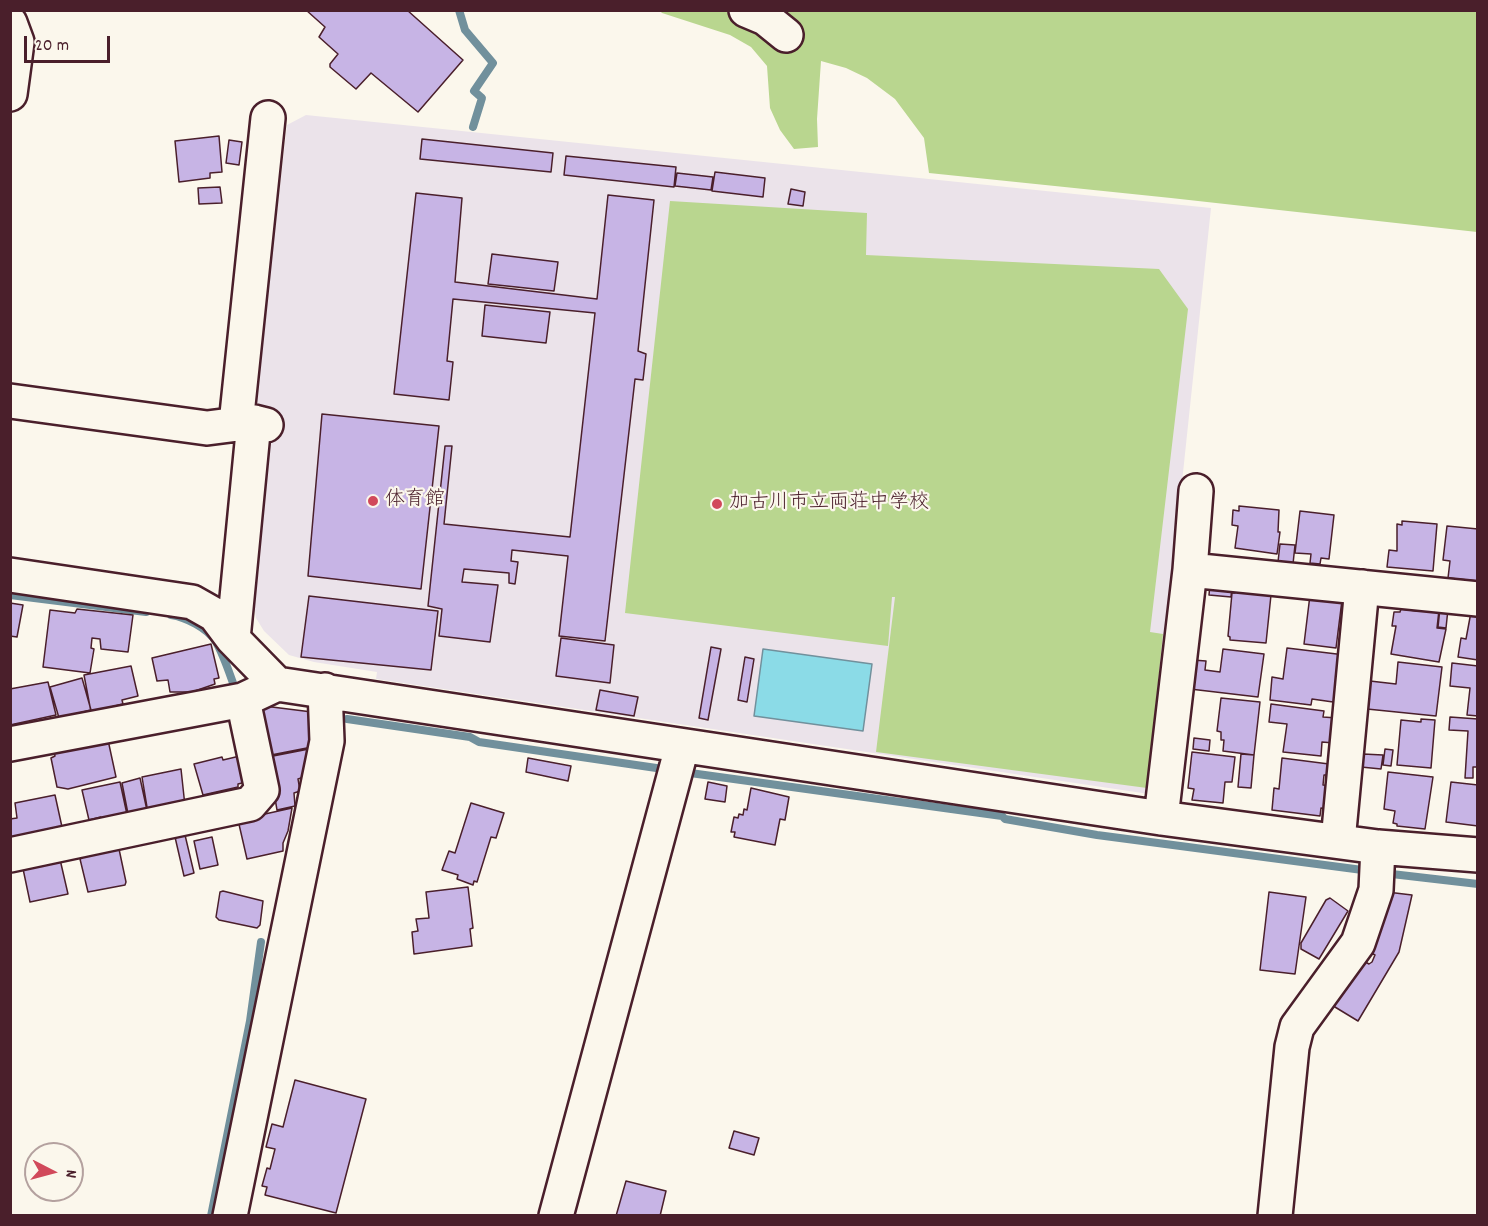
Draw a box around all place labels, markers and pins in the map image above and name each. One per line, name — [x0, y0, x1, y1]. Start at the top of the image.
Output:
place label: 体育館 — [385, 489, 445, 513]
place label: 加古川市立両荘中学校 — [729, 492, 929, 516]
marker: 体育館 — [366, 494, 380, 508]
marker: 加古川市立両荘中学校 — [710, 497, 724, 511]

